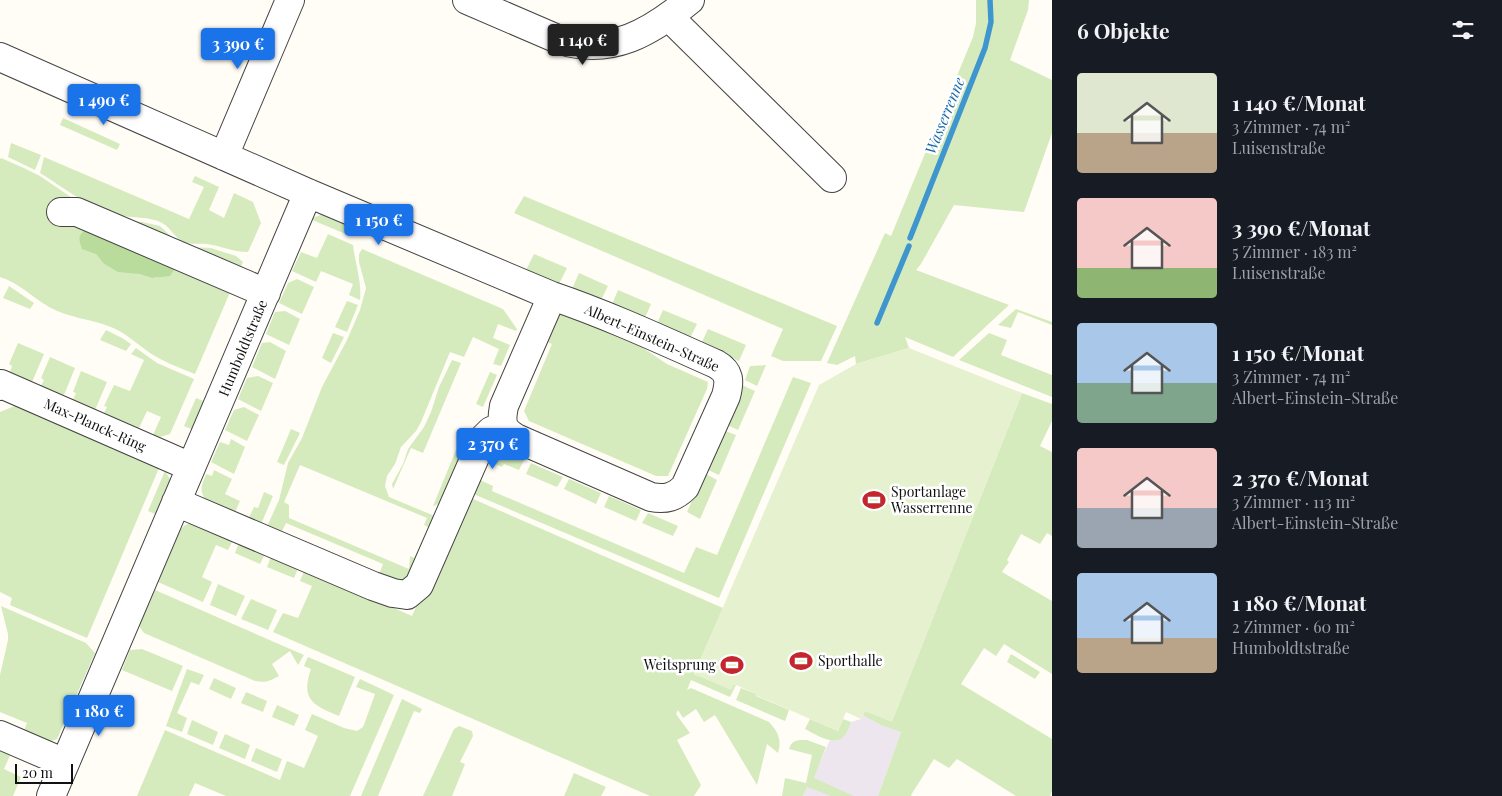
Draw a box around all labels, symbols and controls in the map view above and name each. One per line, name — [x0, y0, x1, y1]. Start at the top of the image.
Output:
text: 6 Objekte — [1077, 16, 1170, 44]
icon: filters — [1449, 16, 1477, 44]
pin: 1 140 € — [537, 23, 629, 66]
pin: 3 390 € — [192, 28, 284, 70]
text: 1 140 € — [559, 29, 607, 50]
text: 3 390 € — [212, 33, 264, 54]
water label: Wasserrenne — [920, 74, 969, 157]
pin: 1 490 € — [58, 84, 150, 126]
text: 1 140 €/Monat — [1232, 88, 1366, 116]
text: 1 490 € — [78, 89, 130, 110]
icon: home — [1117, 93, 1177, 153]
text: 3 Zimmer · 74 m² — [1232, 116, 1350, 137]
text: Luisenstraße — [1232, 137, 1326, 158]
pin: 1 150 € — [333, 204, 425, 246]
text: 1 150 € — [355, 209, 403, 230]
text: 3 390 €/Monat — [1232, 213, 1370, 241]
icon: home — [1117, 218, 1177, 278]
text: 5 Zimmer · 183 m² — [1232, 241, 1357, 262]
text: Luisenstraße — [1232, 262, 1326, 283]
street label: Humboldtstraße — [214, 297, 271, 399]
street label: Albert-Einstein-Straße — [581, 299, 723, 376]
text: 1 150 €/Monat — [1232, 338, 1364, 366]
icon: home — [1117, 343, 1177, 403]
text: 3 Zimmer · 74 m² — [1232, 366, 1350, 387]
text: Albert-Einstein-Straße — [1232, 387, 1398, 408]
street label: Max-Planck-Ring — [41, 394, 150, 456]
pin: 2 370 € — [447, 428, 539, 470]
text: 2 370 € — [467, 433, 519, 454]
text: 2 370 €/Monat — [1232, 463, 1369, 491]
icon: home — [1117, 468, 1177, 528]
place label: Sportanlage Wasserrenne — [890, 482, 973, 517]
sports icon: Sportanlage Wasserrenne — [861, 487, 887, 513]
text: 3 Zimmer · 113 m² — [1232, 491, 1355, 512]
text: Albert-Einstein-Straße — [1232, 512, 1398, 533]
text: 1 180 €/Monat — [1232, 588, 1366, 616]
icon: home — [1117, 593, 1177, 653]
text: 2 Zimmer · 60 m² — [1232, 616, 1355, 637]
text: Humboldtstraße — [1232, 637, 1350, 658]
sports icon: Sporthalle — [788, 648, 814, 674]
place label: Sporthalle — [818, 651, 883, 670]
sports icon: Weitsprung — [719, 652, 745, 678]
place label: Weitsprung — [643, 655, 717, 674]
pin: 1 180 € — [53, 694, 145, 737]
text: 1 180 € — [74, 700, 124, 721]
scale bar — [15, 761, 72, 784]
text: 20 m — [22, 763, 53, 782]

